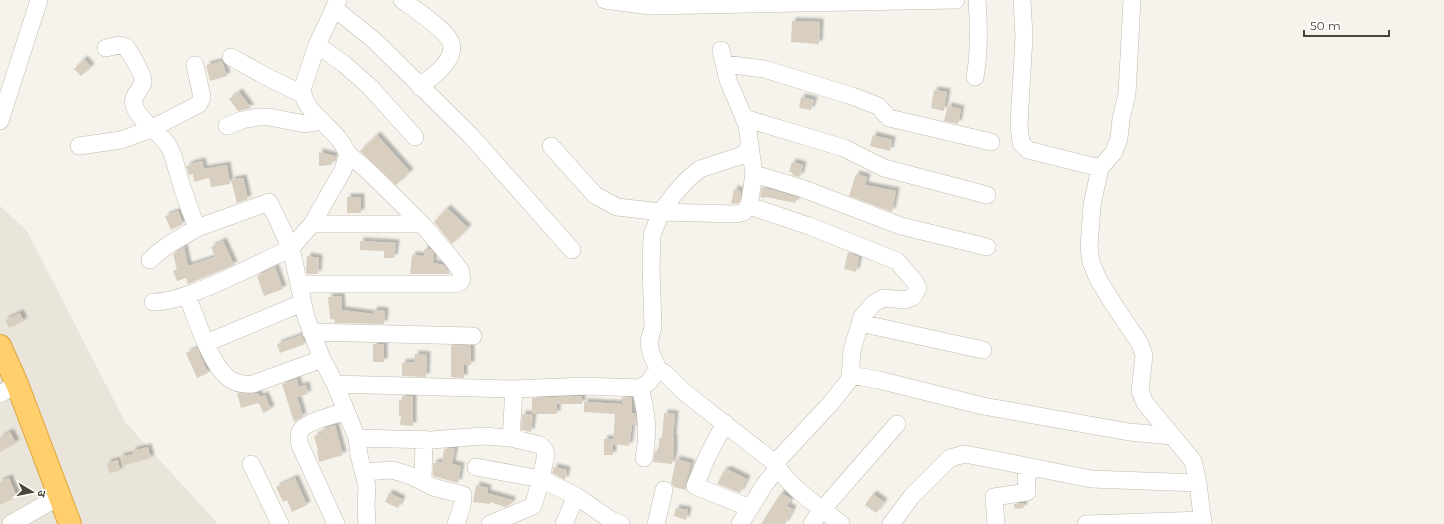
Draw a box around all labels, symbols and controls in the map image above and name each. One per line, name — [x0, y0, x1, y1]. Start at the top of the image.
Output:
scale bar — [1304, 12, 1389, 38]
text: 50 m — [1310, 18, 1341, 33]
north arrow — [12, 472, 52, 512]
text: उ — [34, 489, 49, 499]

